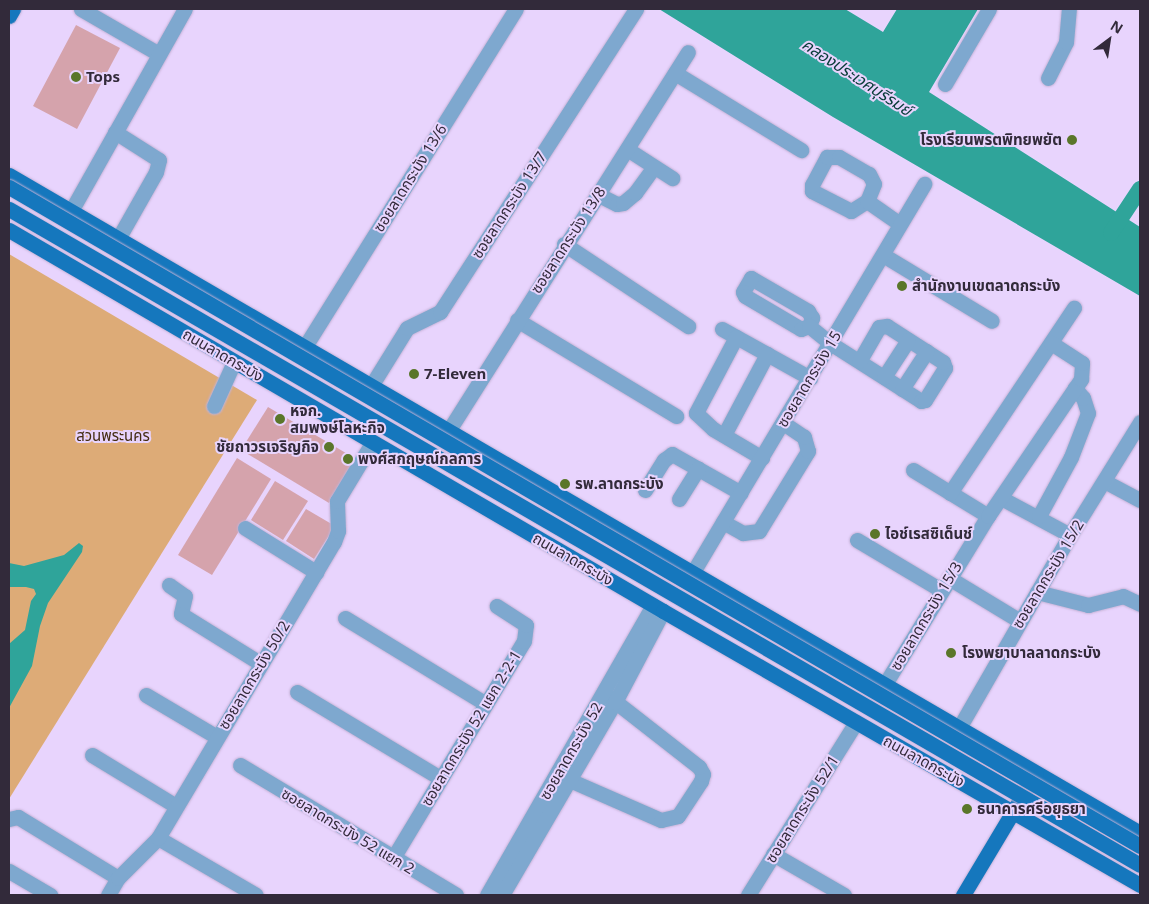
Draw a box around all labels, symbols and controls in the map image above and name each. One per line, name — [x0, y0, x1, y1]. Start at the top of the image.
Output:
north arrow — [1084, 15, 1134, 65]
text: N — [1107, 16, 1127, 38]
water label: คลองประเวศบุรีรมย์ — [799, 34, 915, 120]
place label: Tops — [86, 68, 120, 86]
marker: Tops — [70, 71, 82, 83]
street label: ซอยลาดกระบัง 13/6 — [370, 121, 450, 235]
place label: โรงเรียนพรตพิทยพยัต — [920, 131, 1062, 149]
marker: โรงเรียนพรตพิทยพยัต — [1066, 134, 1078, 146]
street label: ซอยลาดกระบัง 13/7 — [468, 148, 550, 262]
street label: ซอยลาดกระบัง 13/8 — [527, 183, 609, 297]
place label: สำนักงานเขตลาดกระบัง — [912, 277, 1060, 295]
marker: สำนักงานเขตลาดกระบัง — [896, 280, 908, 292]
street label: ถนนลาดกระบัง — [180, 325, 266, 385]
street label: ซอยลาดกระบัง 15 — [773, 328, 845, 430]
place label: 7-Eleven — [424, 365, 486, 383]
marker: 7-Eleven — [408, 368, 420, 380]
place label: หจก. สมพงษ์โลหะกิจ — [290, 401, 385, 436]
marker: หจก. สมพงษ์โลหะกิจ — [274, 413, 286, 425]
park label: สวนพระนคร — [76, 427, 150, 445]
place label: ชัยถาวรเจริญกิจ — [216, 438, 319, 456]
marker: ชัยถาวรเจริญกิจ — [323, 441, 335, 453]
place label: พงศ์สกฤษณ์กลการ — [358, 450, 481, 468]
marker: พงศ์สกฤษณ์กลการ — [342, 453, 354, 465]
place label: รพ.ลาดกระบัง — [575, 475, 663, 493]
marker: รพ.ลาดกระบัง — [559, 478, 571, 490]
street label: ซอยลาดกระบัง 15/2 — [1008, 516, 1088, 632]
place label: ไอช์เรสซิเด็นช์ — [885, 525, 972, 543]
marker: ไอช์เรสซิเด็นช์ — [869, 528, 881, 540]
street label: ถนนลาดกระบัง — [530, 529, 616, 589]
street label: ซอยลาดกระบัง 15/3 — [886, 558, 966, 674]
street label: ซอยลาดกระบัง 50/2 — [214, 617, 294, 733]
place label: โรงพยาบาลลาดกระบัง — [962, 644, 1101, 662]
marker: โรงพยาบาลลาดกระบัง — [944, 646, 958, 660]
street label: ซอยลาดกระบัง 52 แยก 2-2-1 — [417, 647, 525, 809]
street label: ซอยลาดกระบัง 52 — [536, 699, 606, 803]
street label: ถนนลาดกระบัง — [880, 731, 968, 791]
street label: ซอยลาดกระบัง 52/1 — [762, 752, 842, 866]
street label: ซอยลาดกระบัง 52 แยก 2 — [278, 784, 418, 878]
place label: ธนาคารศรีอยุธยา — [977, 800, 1086, 818]
marker: ธนาคารศรีอยุธยา — [961, 803, 973, 815]

